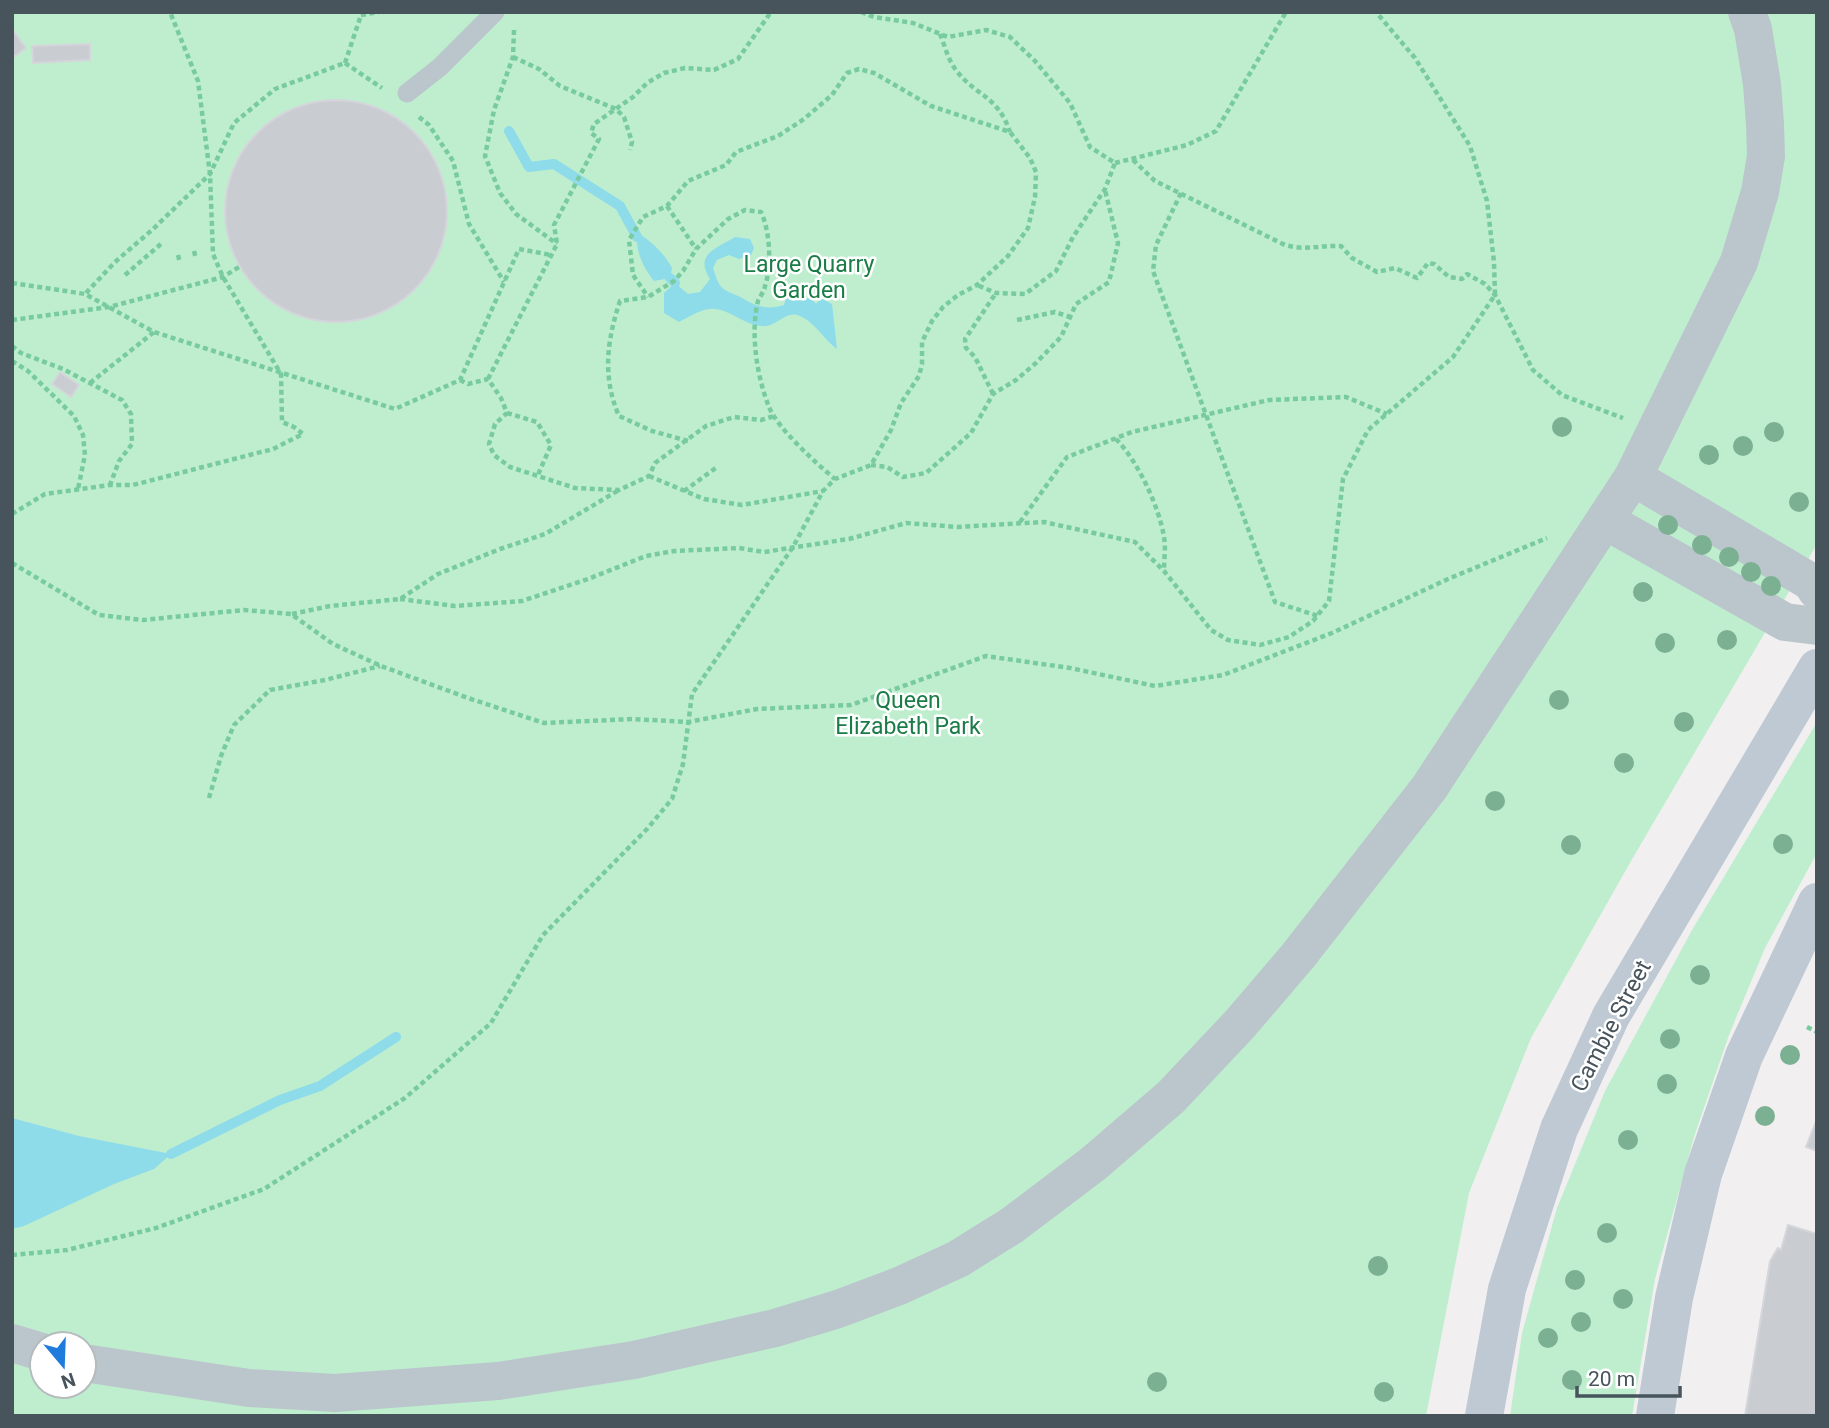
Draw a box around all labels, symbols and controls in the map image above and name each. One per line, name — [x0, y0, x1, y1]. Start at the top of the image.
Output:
park label: Large Quarry Garden — [744, 251, 875, 304]
park label: Queen Elizabeth Park — [835, 687, 981, 740]
street label: Cambie Street — [1565, 956, 1657, 1096]
north arrow — [28, 1330, 98, 1400]
scale bar — [1577, 1354, 1680, 1398]
text: 20 m — [1588, 1367, 1635, 1391]
text: N — [58, 1368, 78, 1394]

